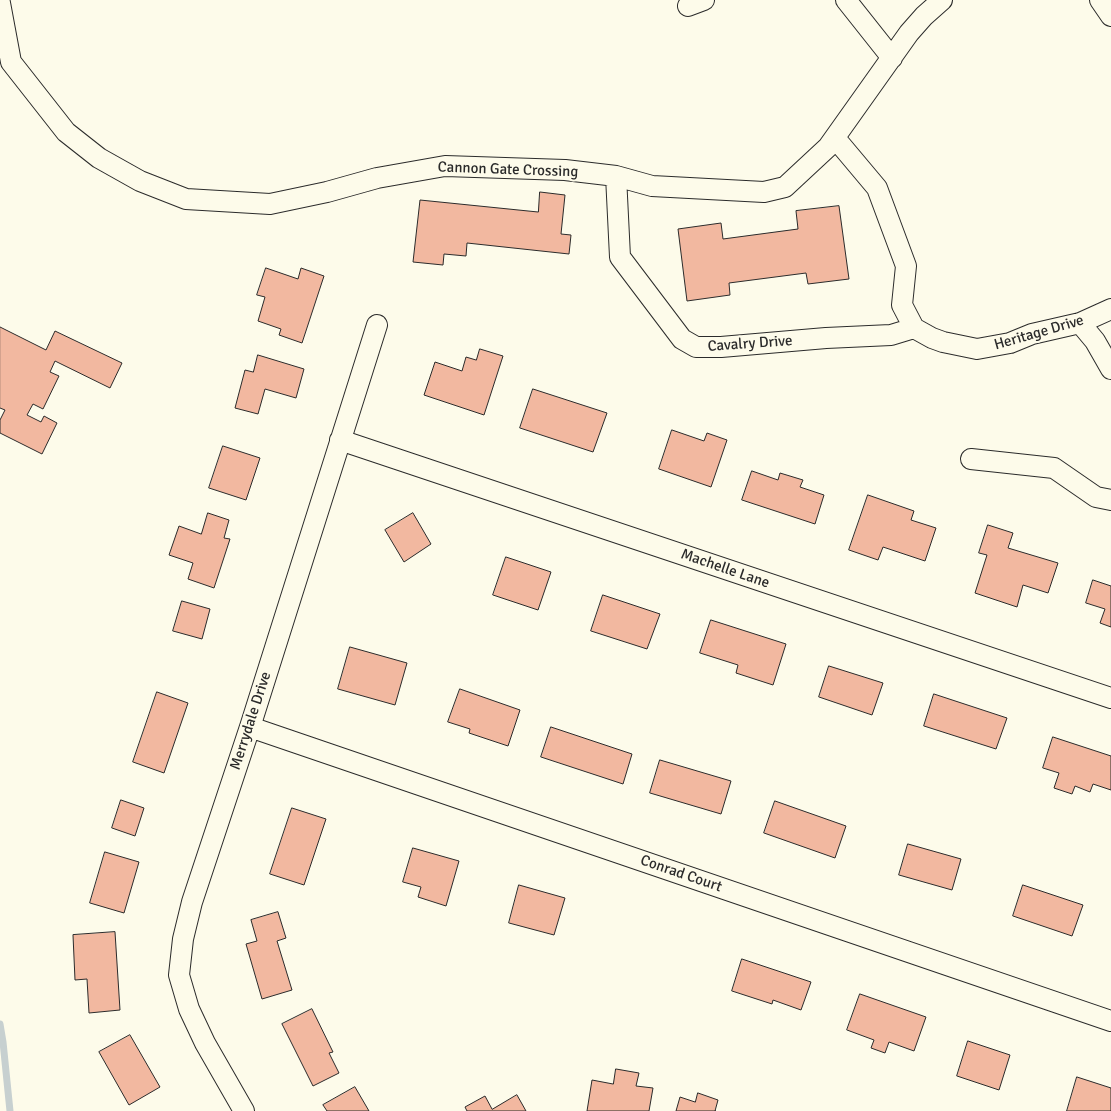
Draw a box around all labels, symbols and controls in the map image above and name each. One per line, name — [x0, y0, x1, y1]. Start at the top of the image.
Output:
street label: Cannon Gate Crossing — [437, 159, 579, 181]
street label: Heritage Drive — [992, 312, 1086, 354]
street label: Cavalry Drive — [707, 332, 793, 356]
street label: Machelle Lane — [678, 545, 772, 593]
street label: Merrydale Drive — [227, 670, 275, 772]
street label: Conrad Court — [638, 852, 724, 896]

